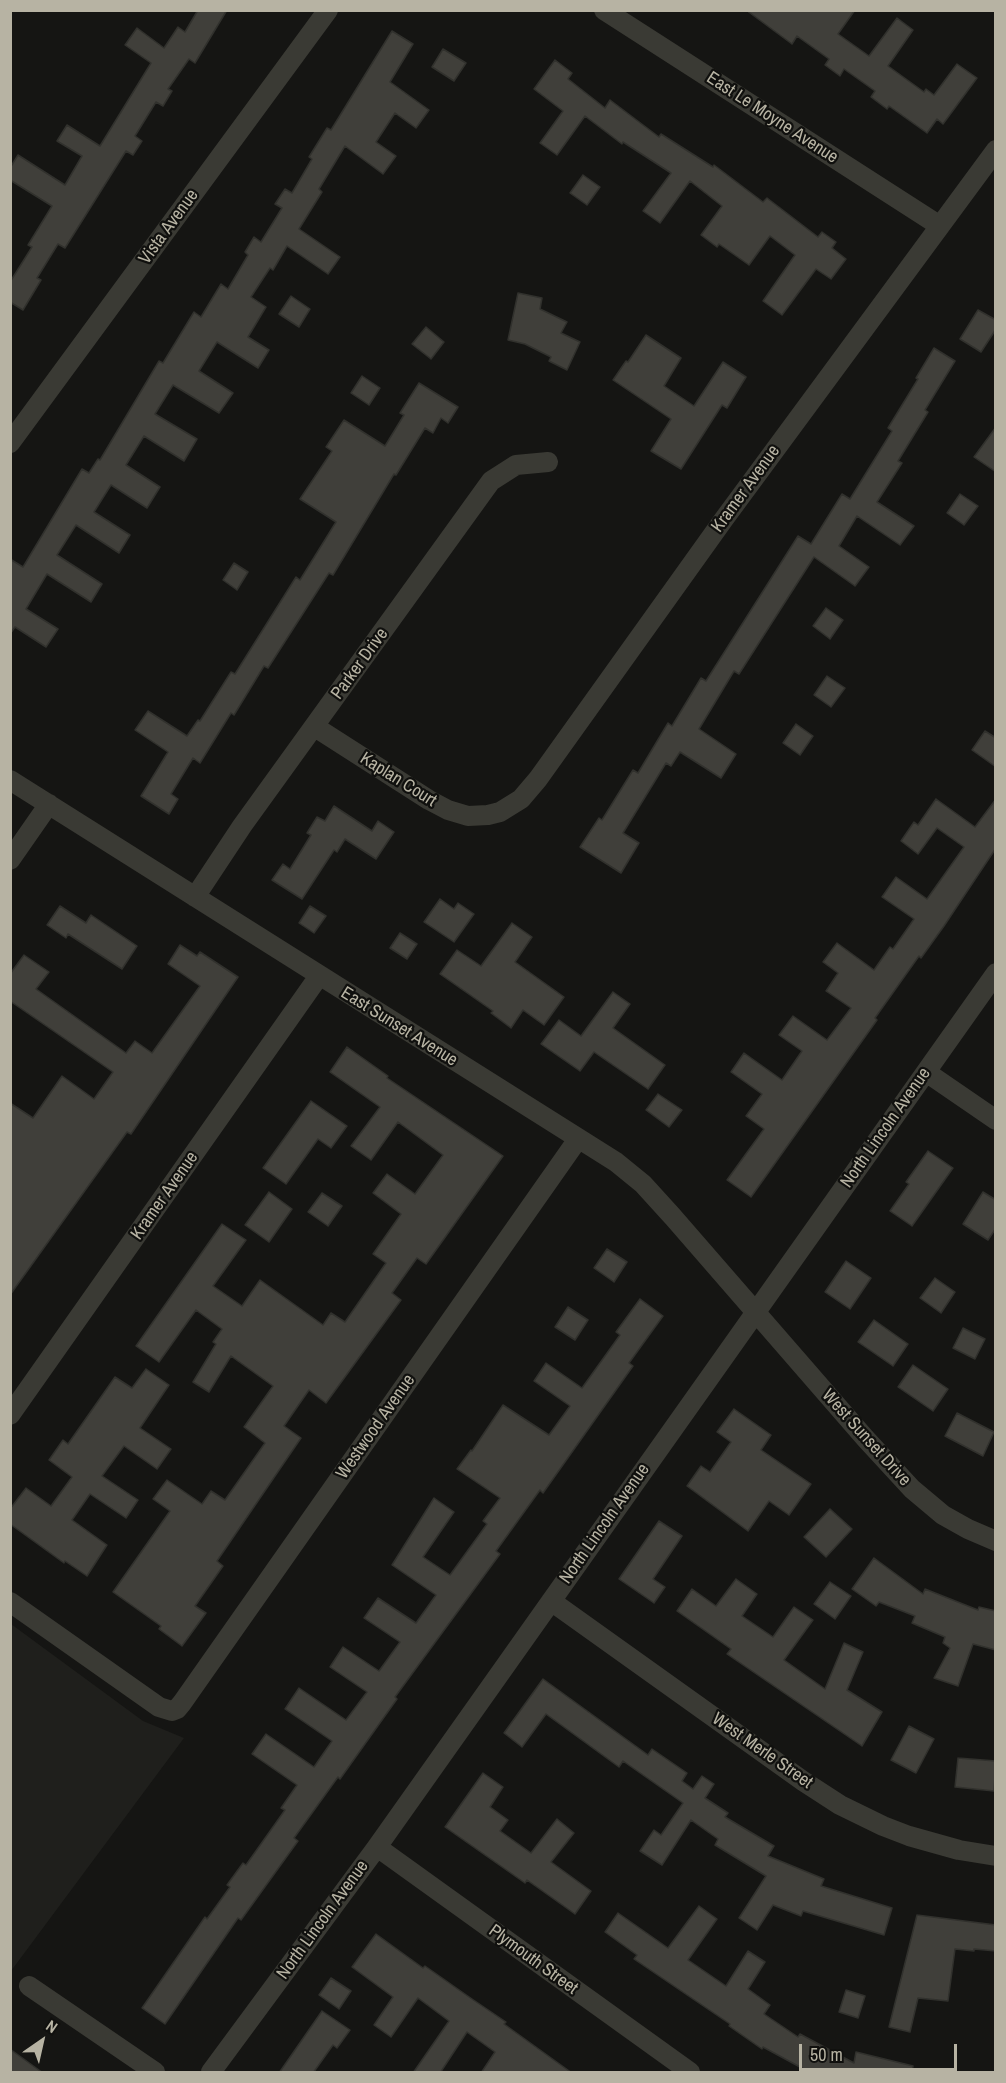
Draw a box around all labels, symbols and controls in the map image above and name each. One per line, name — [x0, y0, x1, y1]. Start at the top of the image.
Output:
street label: East Le Moyne Avenue — [702, 67, 842, 169]
street label: Vista Avenue — [135, 185, 203, 269]
street label: Kramer Avenue — [707, 441, 785, 537]
street label: Parker Drive — [327, 624, 393, 704]
street label: Kaplan Court — [356, 748, 440, 812]
street label: East Sunset Avenue — [337, 982, 461, 1072]
street label: North Lincoln Avenue — [837, 1064, 935, 1192]
street label: Kramer Avenue — [127, 1148, 203, 1244]
street label: Westwood Avenue — [332, 1371, 420, 1483]
street label: West Sunset Drive — [817, 1385, 915, 1491]
street label: North Lincoln Avenue — [556, 1460, 654, 1588]
street label: West Merle Street — [708, 1708, 816, 1794]
street label: North Lincoln Avenue — [273, 1856, 373, 1984]
street label: Plymouth Street — [484, 1920, 582, 2000]
north arrow — [12, 2011, 72, 2071]
text: N — [42, 2014, 62, 2038]
scale bar — [802, 2032, 960, 2070]
text: 50 m — [810, 2042, 843, 2067]

